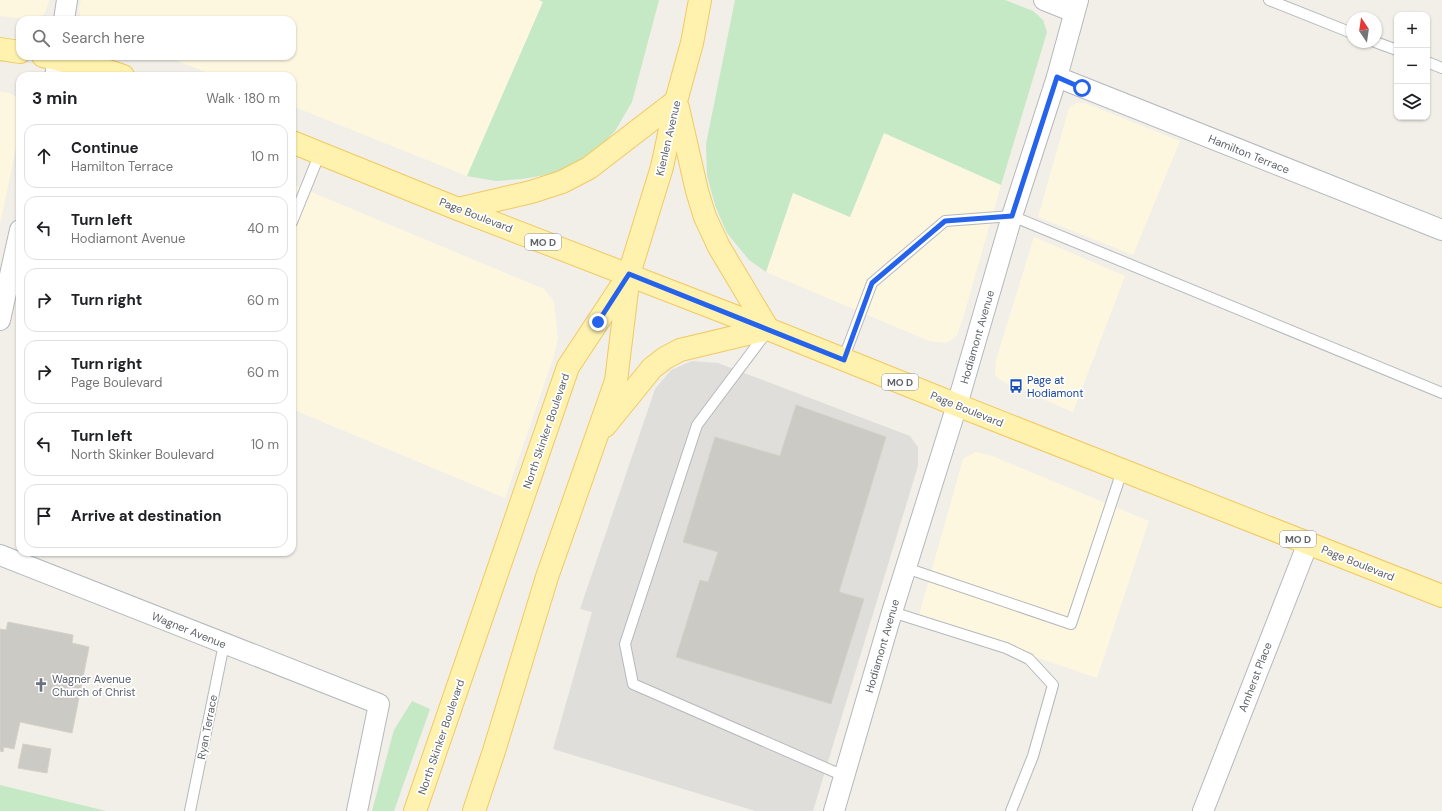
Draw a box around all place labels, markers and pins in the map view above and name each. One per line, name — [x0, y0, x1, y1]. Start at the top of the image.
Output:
place label: Page at Hodiamont — [1027, 373, 1084, 400]
bus stop icon: Page at Hodiamont — [1008, 378, 1024, 394]
place label: Wagner Avenue Church of Christ — [52, 672, 136, 699]
church icon: Wagner Avenue Church of Christ — [33, 677, 49, 693]

